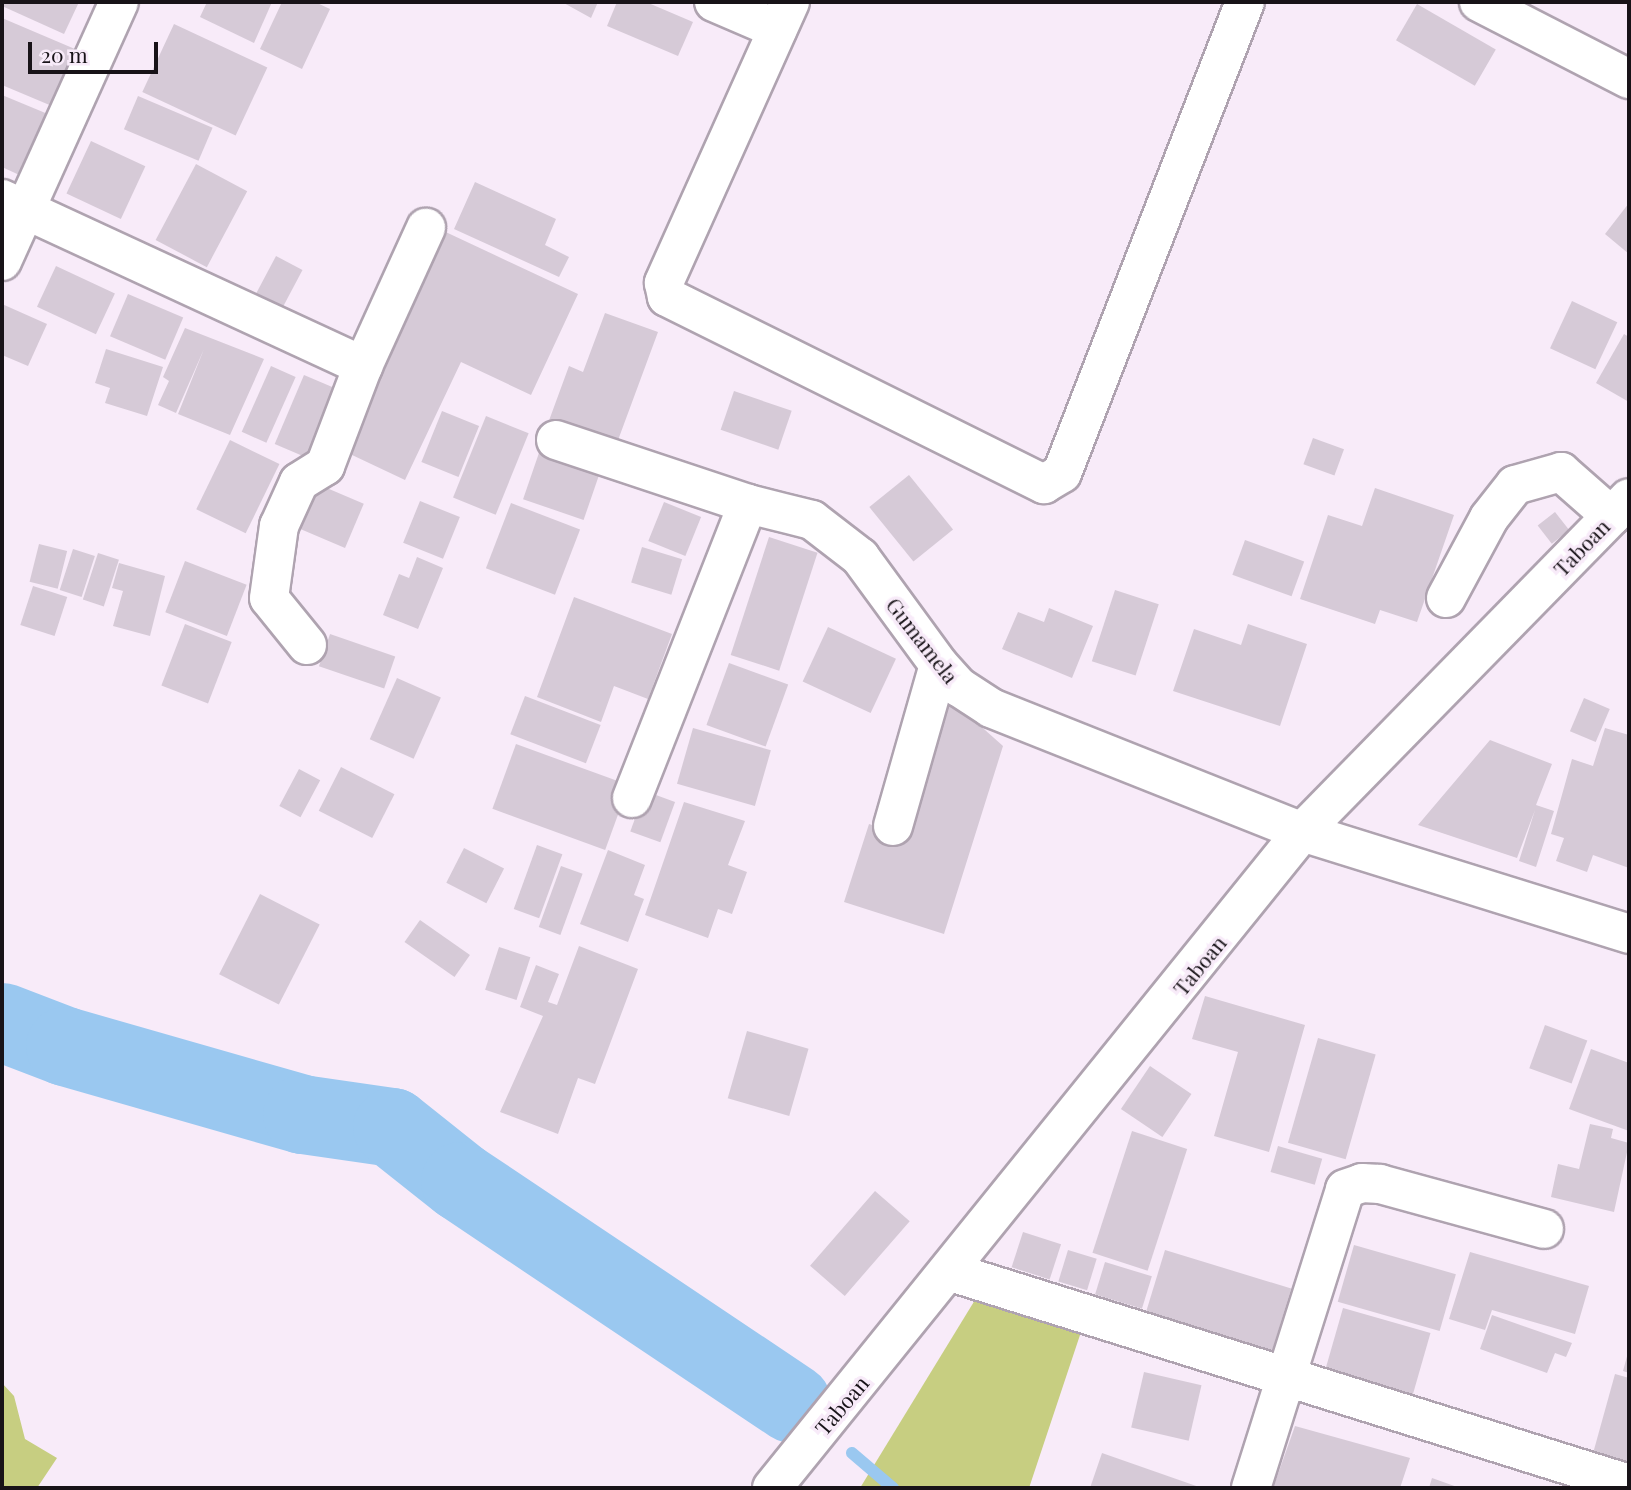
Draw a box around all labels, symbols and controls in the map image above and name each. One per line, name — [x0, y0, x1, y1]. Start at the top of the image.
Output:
scale bar — [32, 28, 161, 72]
text: 20 m — [41, 40, 88, 68]
street label: Taboan — [1548, 513, 1614, 581]
street label: Gumamela — [882, 592, 964, 688]
street label: Taboan — [1167, 930, 1231, 1000]
street label: Taboan — [809, 1370, 873, 1440]

